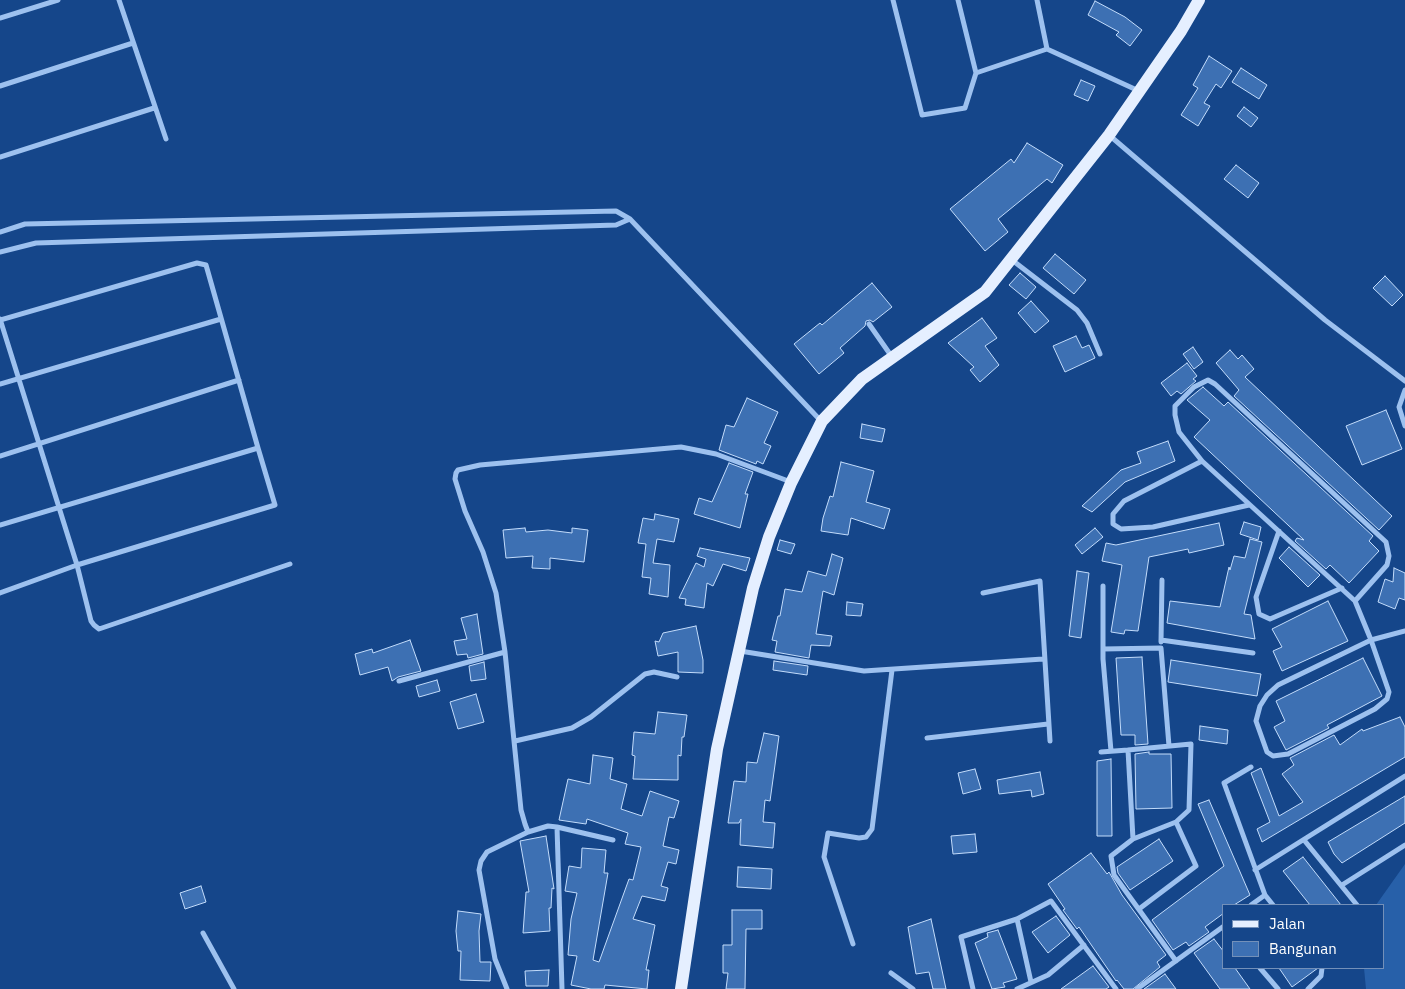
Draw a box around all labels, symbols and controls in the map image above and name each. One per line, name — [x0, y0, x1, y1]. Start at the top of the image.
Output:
legend — [1222, 904, 1385, 969]
text: Jalan — [1269, 914, 1305, 933]
text: Bangunan — [1269, 939, 1337, 958]

